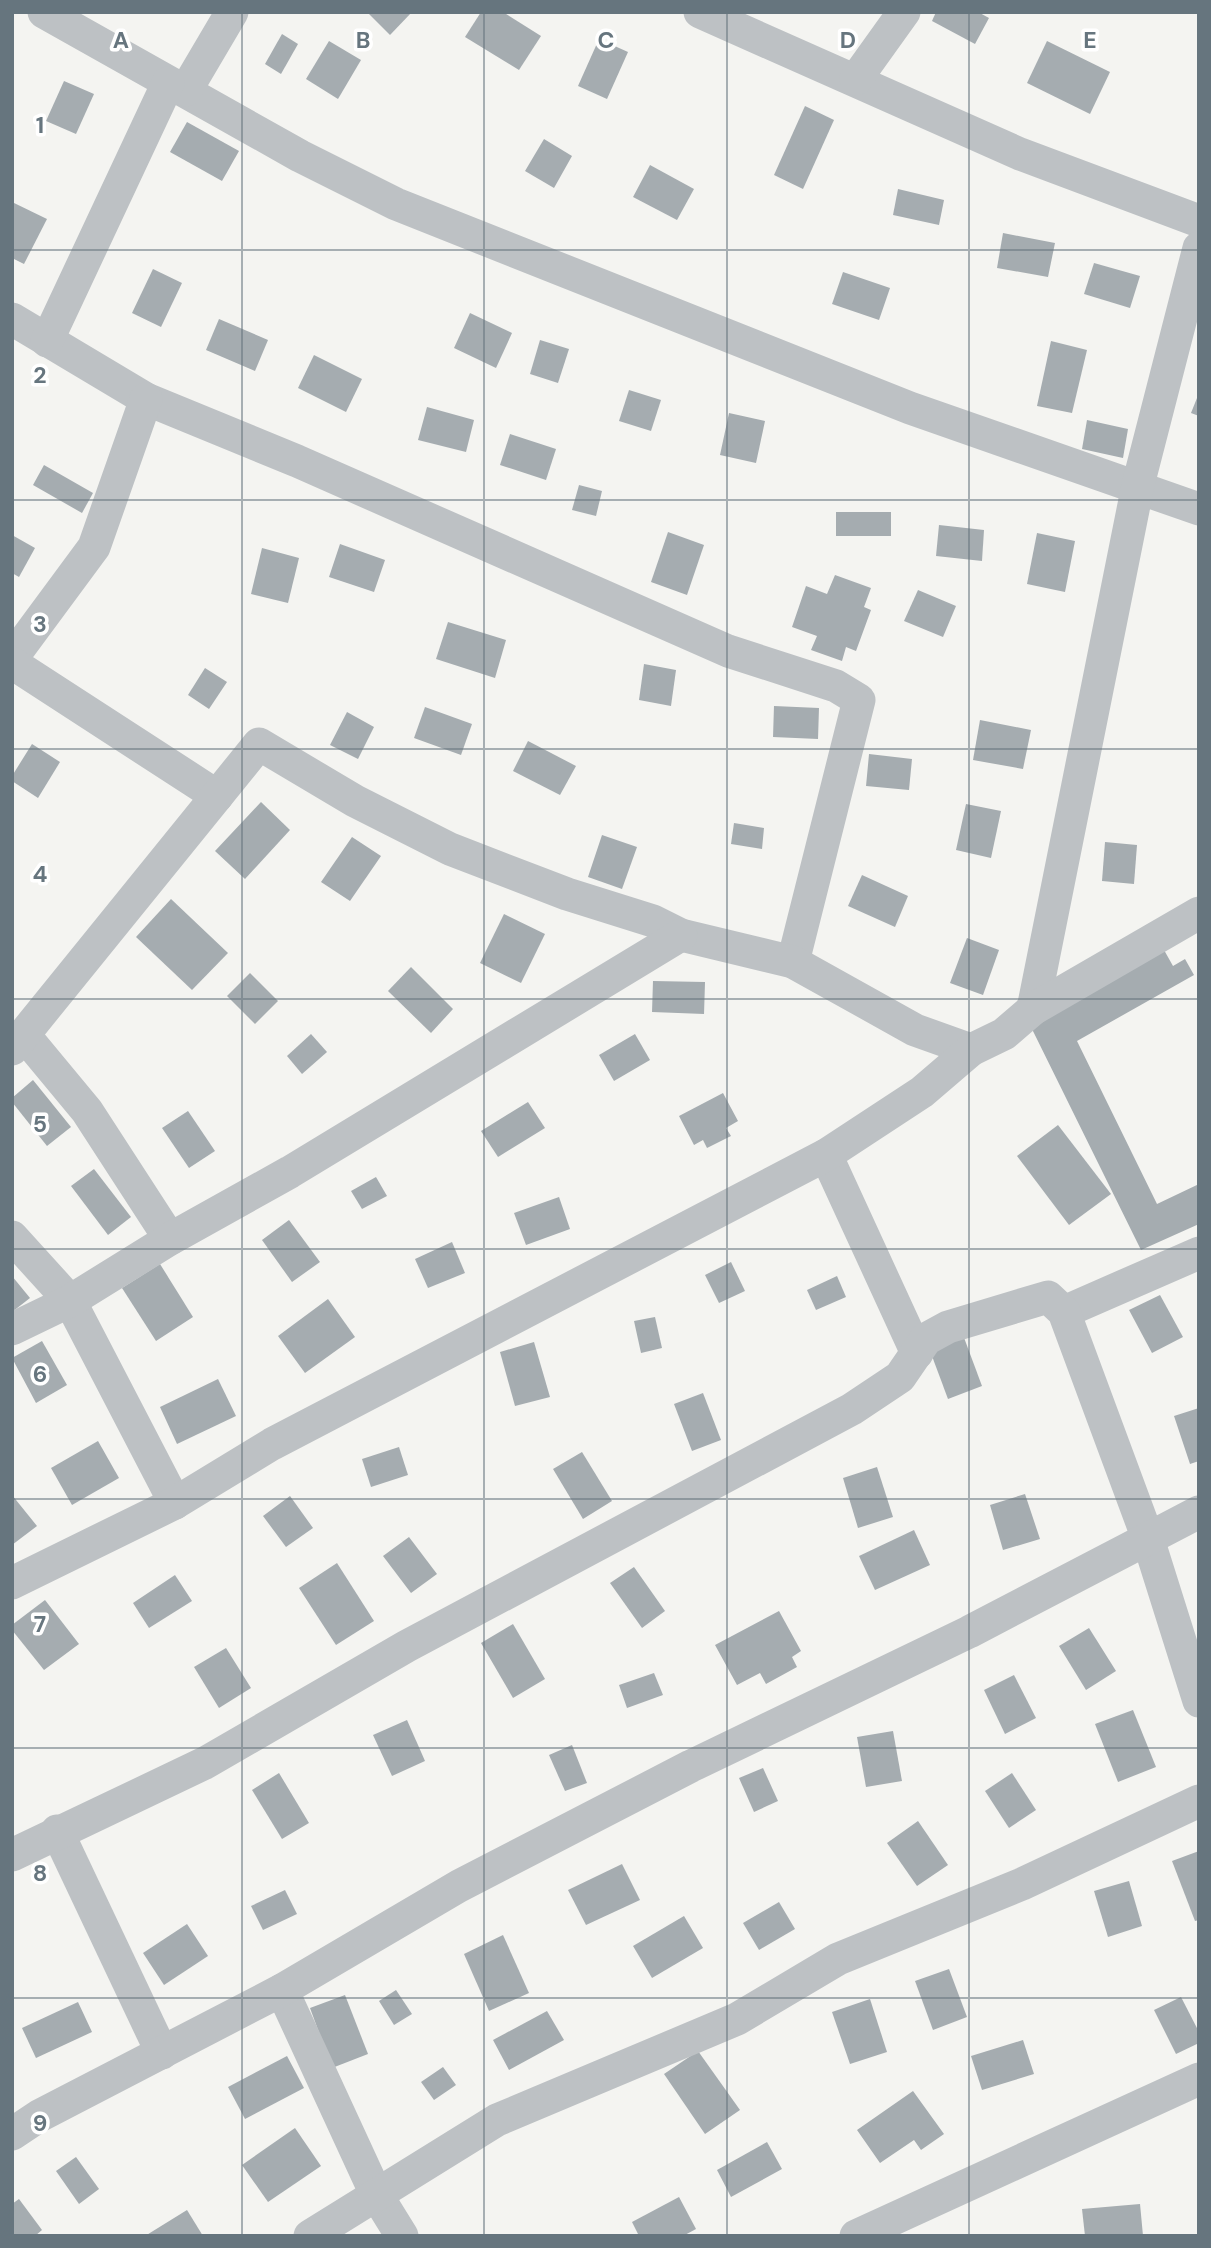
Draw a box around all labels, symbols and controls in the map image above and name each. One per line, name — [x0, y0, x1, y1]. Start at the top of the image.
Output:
text: A — [113, 25, 129, 55]
text: B — [356, 25, 370, 55]
text: C — [598, 25, 614, 55]
text: D — [840, 25, 856, 55]
text: E — [1083, 25, 1097, 55]
text: 1 — [36, 110, 44, 140]
text: 2 — [33, 360, 47, 390]
text: 3 — [33, 609, 47, 639]
text: 4 — [33, 859, 48, 889]
text: 5 — [33, 1109, 47, 1139]
text: 6 — [33, 1359, 47, 1389]
text: 7 — [34, 1609, 46, 1639]
text: 8 — [33, 1858, 47, 1888]
text: 9 — [33, 2108, 47, 2138]

